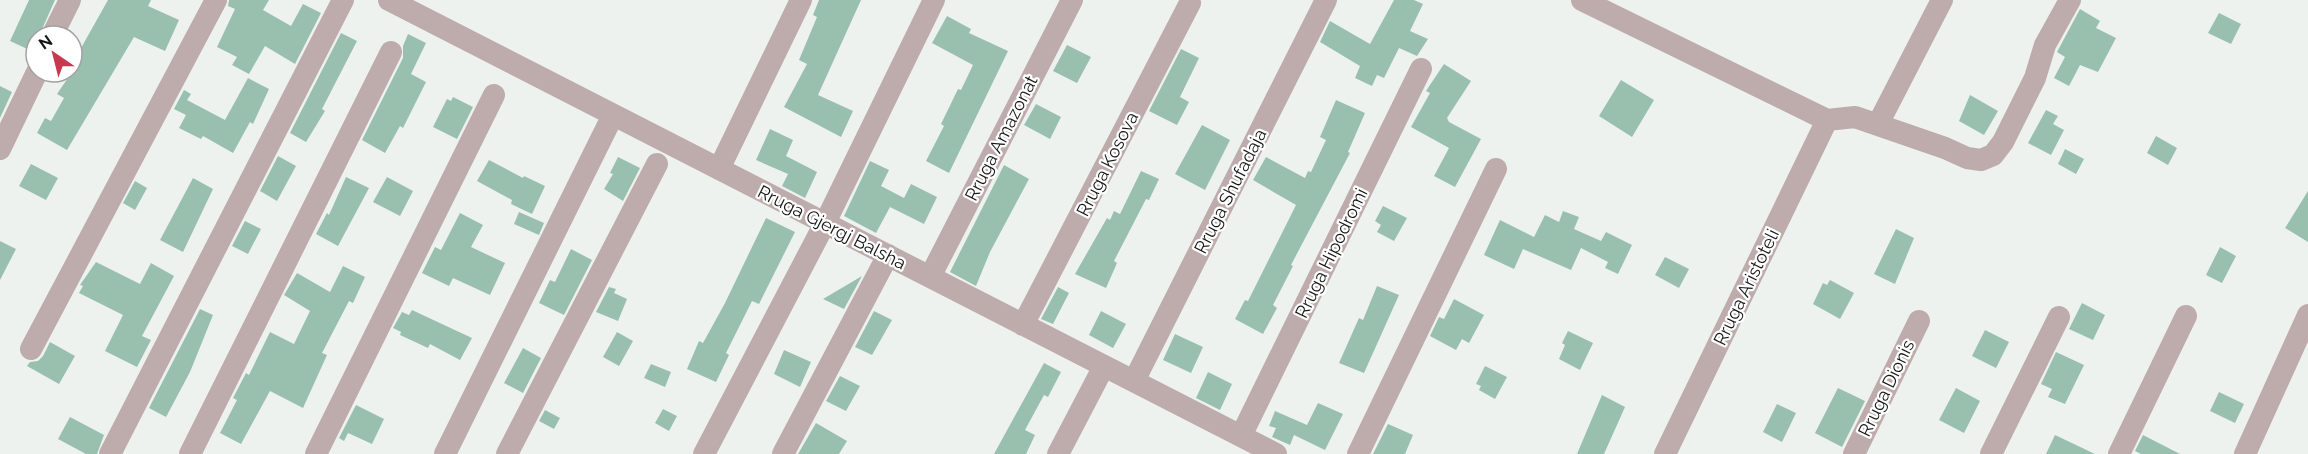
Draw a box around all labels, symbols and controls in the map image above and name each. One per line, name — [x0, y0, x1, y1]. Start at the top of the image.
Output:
north arrow — [24, 24, 84, 84]
text: N — [35, 31, 56, 53]
street label: Rruga Amazonat — [960, 72, 1042, 204]
street label: Rruga Kosova — [1072, 108, 1142, 220]
street label: Rruga Shufadaja — [1190, 125, 1270, 257]
street label: Rruga Gjergj Balsha — [754, 180, 910, 274]
street label: Rruga Hipodromi — [1291, 185, 1371, 321]
street label: Rruga Aristoteli — [1709, 226, 1783, 348]
street label: Rruga Dionis — [1854, 336, 1919, 440]

